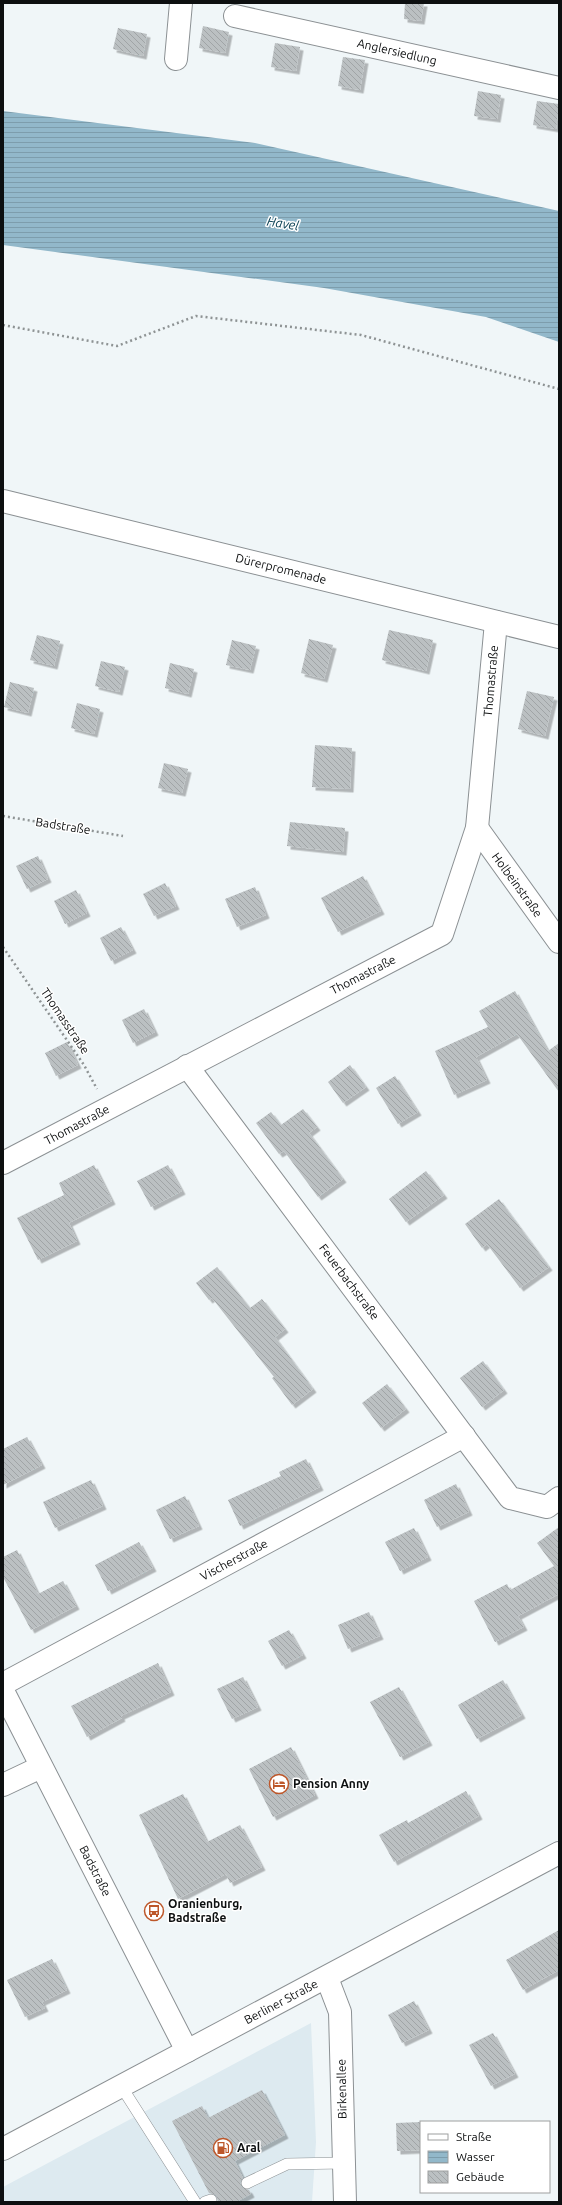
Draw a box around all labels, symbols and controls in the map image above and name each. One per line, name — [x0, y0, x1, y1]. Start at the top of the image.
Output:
street label: Anglersiedlung — [356, 36, 438, 67]
water label: Havel — [266, 214, 300, 232]
street label: Dürerpromenade — [234, 551, 328, 586]
street label: Thomastraße — [481, 645, 500, 717]
street label: Badstraße — [35, 815, 91, 836]
street label: Holbeinstraße — [490, 850, 545, 919]
street label: Thomastraße — [328, 953, 398, 997]
street label: Thomasstraße — [39, 985, 92, 1056]
street label: Thomastraße — [42, 1102, 111, 1147]
street label: Feuerbachstraße — [317, 1241, 382, 1322]
street label: Vischerstraße — [198, 1536, 270, 1583]
hotel icon: Pension Anny — [268, 1773, 290, 1795]
place label: Pension Anny — [293, 1777, 370, 1790]
street label: Badstraße — [77, 1843, 114, 1898]
place label: Oranienburg, Badstraße — [168, 1897, 242, 1924]
bus stop icon: Oranienburg, Badstraße — [143, 1900, 165, 1922]
street label: Berliner Straße — [242, 1977, 320, 2026]
street label: Birkenallee — [334, 2059, 349, 2119]
legend — [420, 2121, 550, 2193]
text: Straße — [456, 2130, 492, 2143]
fuel station icon: Aral — [212, 2137, 234, 2159]
place label: Aral — [237, 2141, 261, 2154]
text: Wasser — [456, 2150, 495, 2163]
text: Gebäude — [456, 2170, 504, 2183]

